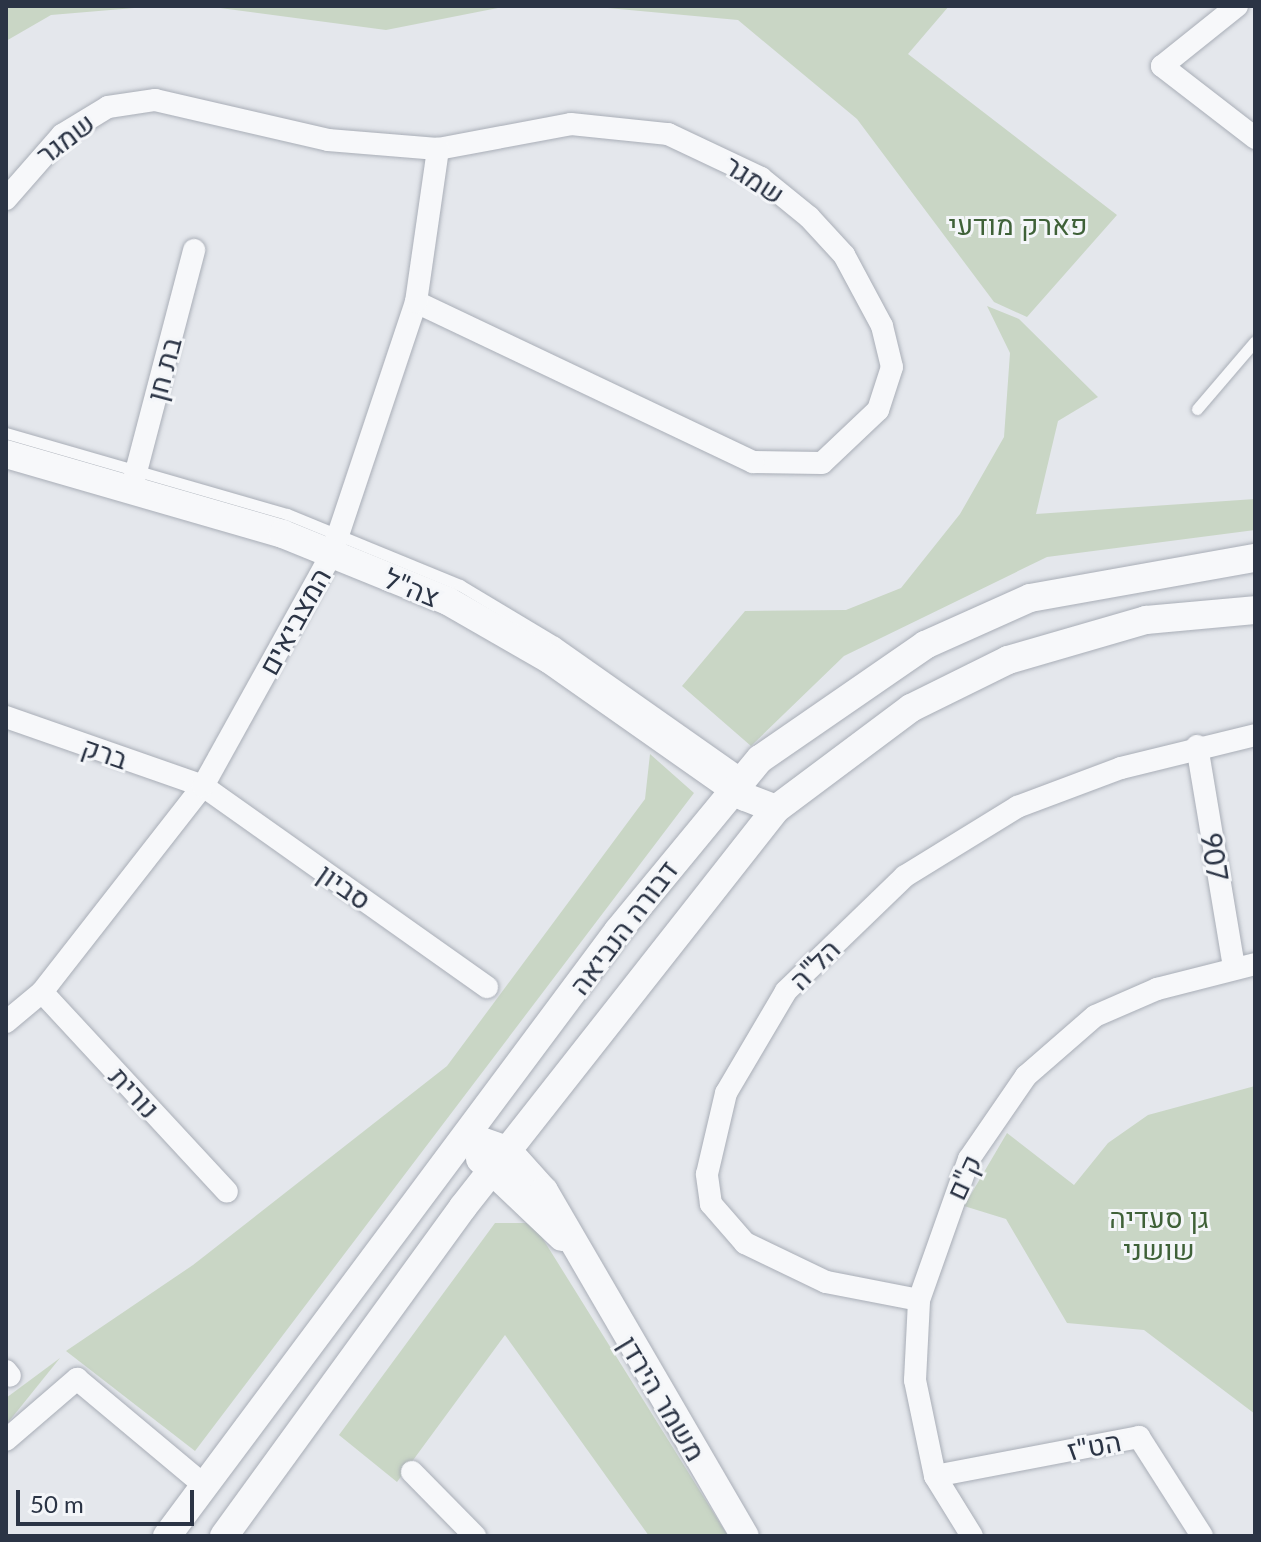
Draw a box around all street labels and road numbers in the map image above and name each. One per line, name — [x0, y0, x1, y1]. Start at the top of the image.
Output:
street label: שמגר — [29, 105, 101, 171]
street label: שמגר — [719, 147, 791, 211]
street label: בת חן — [138, 334, 188, 404]
street label: צה"ל — [379, 560, 445, 614]
street label: המצביאים — [251, 562, 337, 680]
street label: ברק — [78, 729, 132, 775]
street label: 907 — [1195, 830, 1235, 884]
street label: דבורה הנביאה — [562, 853, 684, 1001]
street label: סביון — [312, 856, 378, 916]
street label: הל"ה — [782, 932, 846, 996]
street label: נורית — [103, 1059, 167, 1125]
street label: ק"ם — [938, 1149, 988, 1205]
street label: משמר הירדן — [613, 1329, 713, 1467]
street label: הט"ז — [1064, 1423, 1124, 1467]

